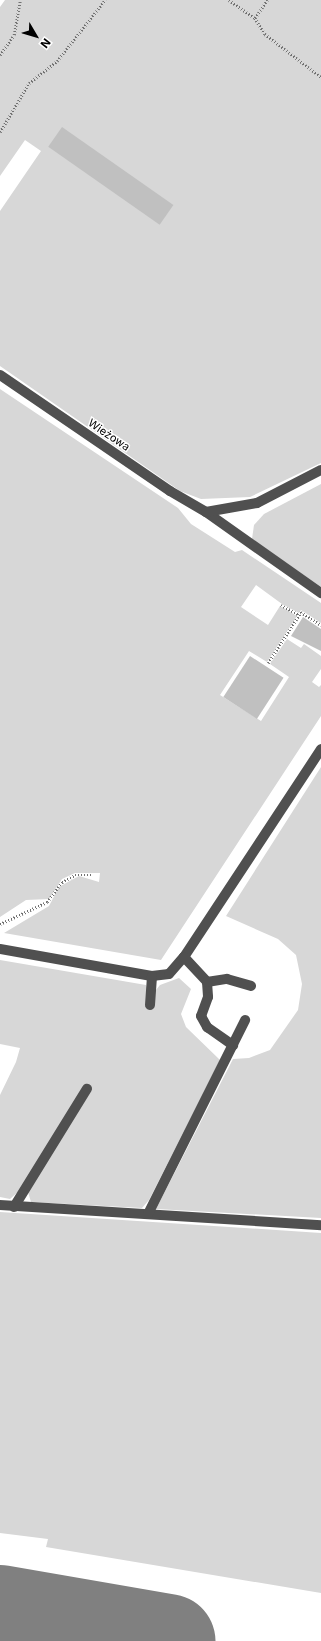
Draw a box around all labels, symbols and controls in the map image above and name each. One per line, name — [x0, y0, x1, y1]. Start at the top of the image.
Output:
north arrow — [16, 16, 56, 56]
text: N — [37, 36, 54, 51]
street label: Wieżowa — [86, 416, 132, 454]

